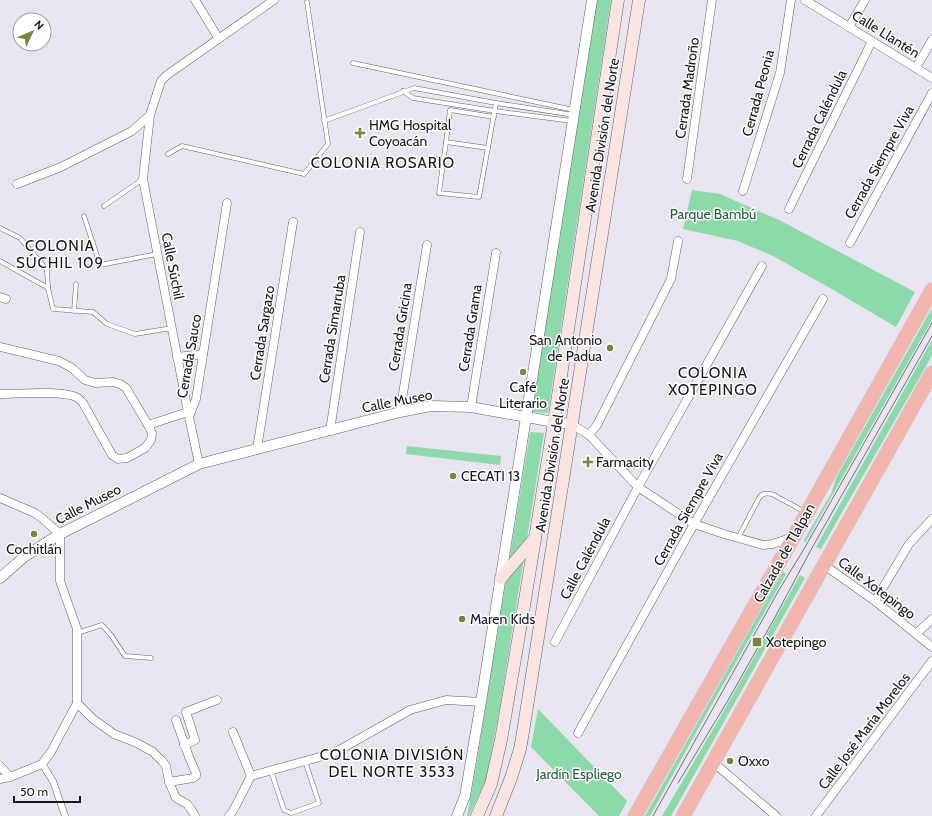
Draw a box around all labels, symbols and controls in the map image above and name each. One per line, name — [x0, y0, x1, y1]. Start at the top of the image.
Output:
street label: Calle Llantén — [849, 6, 923, 62]
north arrow — [12, 12, 52, 52]
text: N — [31, 17, 47, 33]
street label: Cerrada Madroño — [671, 36, 703, 140]
street label: Cerrada Peonia — [738, 47, 778, 138]
street label: Avenida División del Norte — [581, 57, 623, 213]
street label: Cerrada Caléndula — [787, 67, 851, 171]
street label: Cerrada Siempre Viva — [840, 102, 918, 222]
place label: HMG Hospital Coyoacán — [369, 116, 452, 150]
marker: HMG Hospital Coyoacán — [354, 127, 366, 139]
district label: COLONIA ROSARIO — [311, 154, 455, 172]
park label: Parque Bambú — [670, 205, 756, 223]
street label: Calle Súchil — [158, 231, 188, 302]
district label: COLONIA SÚCHIL 109 — [16, 237, 104, 272]
street label: Cerrada Simarruba — [315, 273, 349, 384]
street label: Cerrada Gricina — [384, 281, 416, 373]
street label: Cerrada Grama — [454, 283, 486, 373]
street label: Cerrada Sargazo — [246, 284, 278, 382]
street label: Cerrada Sauco — [173, 312, 205, 399]
place label: San Antonio de Padua — [529, 331, 602, 365]
marker: San Antonio de Padua — [605, 343, 615, 353]
district label: COLONIA XOTEPINGO — [668, 364, 758, 399]
marker: Café Literario — [518, 367, 528, 377]
street label: Avenida División del Norte — [531, 377, 573, 533]
place label: Café Literario — [499, 378, 547, 412]
street label: Calle Museo — [360, 385, 434, 417]
street label: Cerrada Siempre Viva — [649, 449, 727, 569]
place label: Farmacity — [596, 453, 654, 471]
marker: Farmacity — [583, 457, 593, 467]
place label: CECATI 13 — [461, 467, 520, 485]
marker: CECATI 13 — [448, 471, 458, 481]
street label: Calle Museo — [52, 480, 124, 528]
street label: Calzada de Tlalpan — [749, 500, 819, 606]
street label: Calle Caléndula — [556, 513, 614, 602]
marker: Cochitlán — [29, 529, 39, 539]
place label: Cochitlán — [6, 540, 62, 558]
street label: Calle Xotepingo — [835, 553, 920, 623]
place label: Maren Kids — [470, 610, 535, 628]
marker: Maren Kids — [457, 614, 467, 624]
place label: Xotepingo — [766, 633, 827, 651]
marker: Xotepingo — [751, 636, 763, 648]
street label: Calle José María Morelos — [814, 669, 914, 793]
district label: COLONIA DIVISIÓN DEL NORTE 3533 — [320, 745, 464, 781]
place label: Oxxo — [738, 752, 770, 770]
marker: Oxxo — [725, 756, 735, 766]
park label: Jardín Espliego — [535, 765, 622, 783]
scale bar — [14, 778, 80, 804]
text: 50 m — [20, 784, 48, 799]

